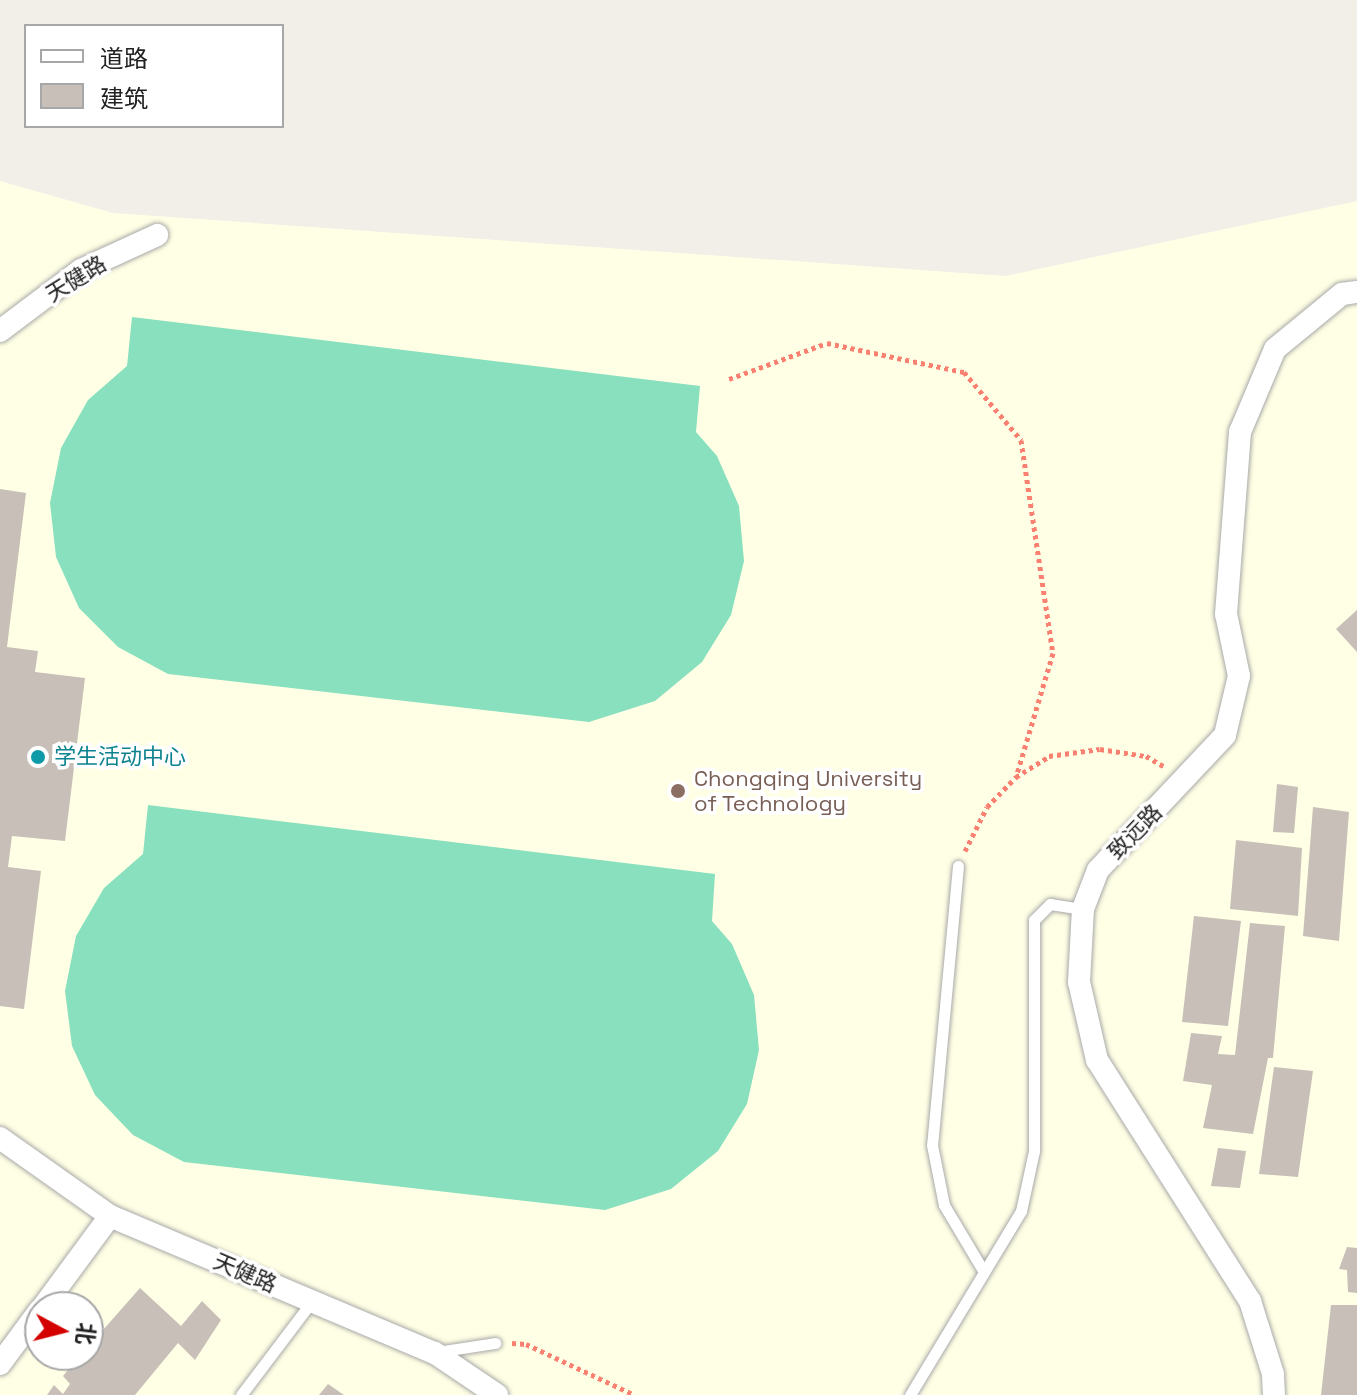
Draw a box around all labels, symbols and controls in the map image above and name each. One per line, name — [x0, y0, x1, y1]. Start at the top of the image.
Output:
legend — [24, 24, 284, 128]
text: 道路 — [100, 43, 148, 74]
text: 建筑 — [100, 83, 148, 114]
street label: 天健路 — [41, 250, 111, 308]
place label: 学生活动中心 — [54, 744, 186, 770]
marker: 学生活动中心 — [29, 748, 47, 766]
place label: Chongqing University of Technology — [694, 765, 922, 816]
marker: Chongqing University of Technology — [669, 782, 687, 800]
street label: 致远路 — [1103, 799, 1167, 865]
street label: 天健路 — [209, 1248, 281, 1298]
north arrow — [24, 1291, 104, 1371]
text: 北 — [71, 1321, 101, 1346]

